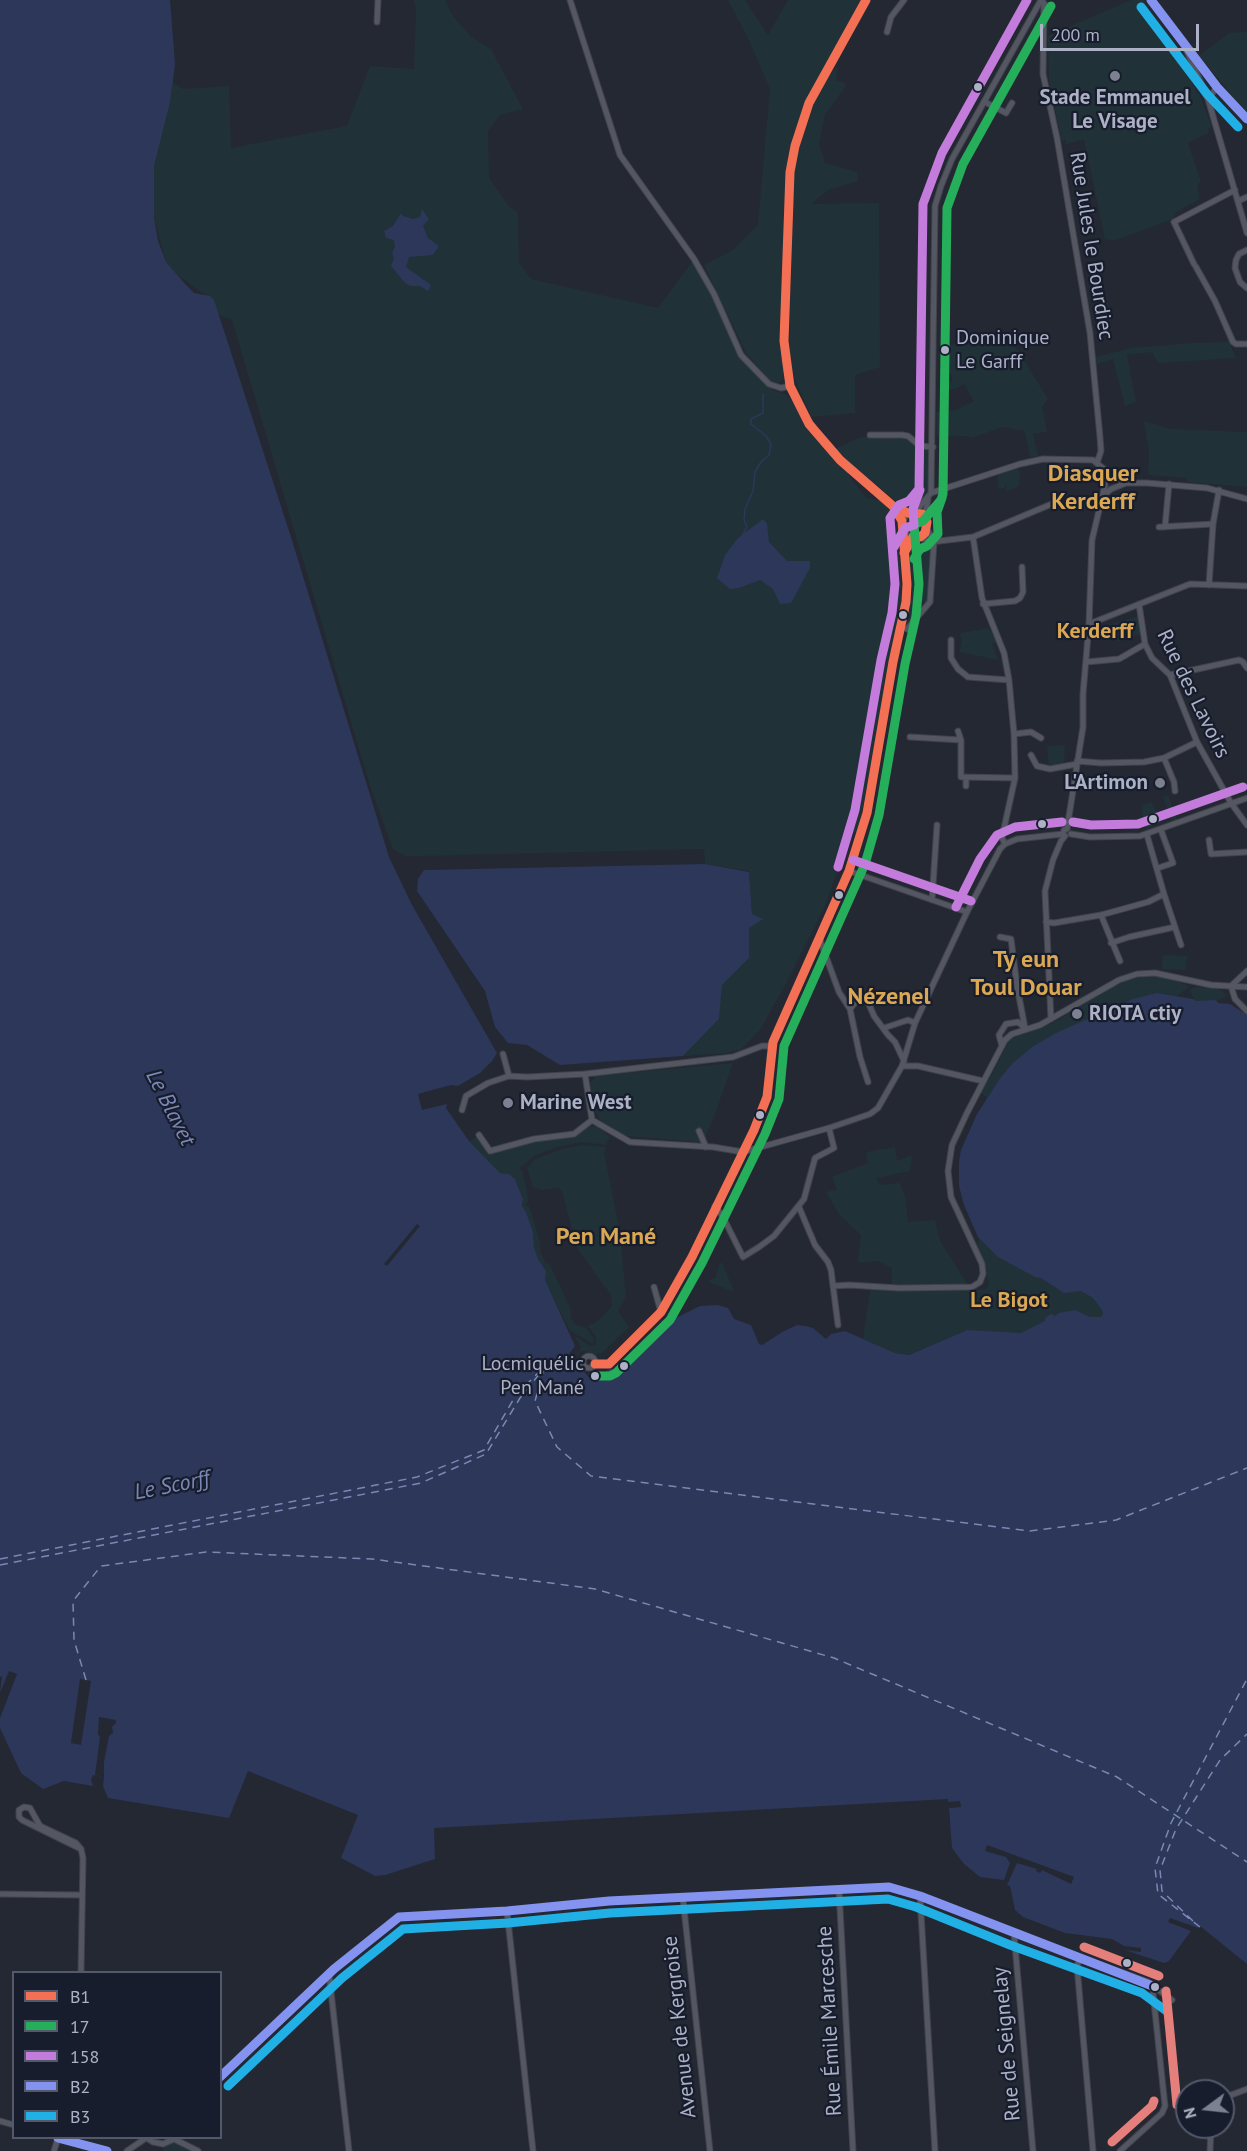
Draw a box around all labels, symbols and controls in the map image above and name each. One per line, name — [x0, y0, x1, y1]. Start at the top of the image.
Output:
scale bar — [1043, 12, 1202, 50]
text: 200 m — [1051, 23, 1100, 46]
marker: Stade Emmanuel Le Visage — [1108, 69, 1122, 83]
unlabelled marker — [972, 81, 984, 93]
place label: Stade Emmanuel Le Visage — [1040, 85, 1190, 135]
street label: Rue Jules le Bourdiec — [1064, 150, 1118, 342]
place label: Dominique Le Garff — [956, 326, 1049, 373]
marker: Dominique Le Garff — [939, 344, 951, 356]
district label: Diasquer Kerderff — [1048, 460, 1138, 516]
unlabelled marker — [897, 609, 909, 621]
district label: Kerderff — [1057, 619, 1133, 645]
street label: Rue des Lavoirs — [1151, 626, 1235, 762]
place label: L'Artimon — [1064, 770, 1148, 796]
marker: L'Artimon — [1153, 776, 1167, 790]
unlabelled marker — [1147, 813, 1159, 825]
unlabelled marker — [1036, 818, 1048, 830]
unlabelled marker — [833, 889, 845, 901]
district label: Ty eun Toul Douar — [970, 946, 1082, 1002]
district label: Nézenel — [847, 983, 931, 1011]
place label: RIOTA ctiy — [1089, 1001, 1181, 1027]
marker: RIOTA ctiy — [1070, 1007, 1084, 1021]
water label: Le Blavet — [140, 1066, 200, 1150]
place label: Marine West — [520, 1090, 632, 1116]
marker: Marine West — [501, 1096, 515, 1110]
unlabelled marker — [754, 1109, 766, 1121]
district label: Pen Mané — [556, 1223, 656, 1251]
district label: Le Bigot — [970, 1288, 1048, 1314]
place label: Locmiquélic Pen Mané — [482, 1352, 584, 1399]
unlabelled marker — [618, 1360, 630, 1372]
marker: Locmiquélic Pen Mané — [589, 1370, 601, 1382]
water label: Le Scorff — [132, 1466, 212, 1506]
street label: Rue Émile Marcesche — [812, 1925, 848, 2117]
street label: Avenue de Kergroise — [658, 1935, 702, 2119]
unlabelled marker — [1121, 1957, 1133, 1969]
street label: Rue de Seignelay — [988, 1966, 1026, 2122]
legend — [12, 1971, 222, 2139]
unlabelled marker — [1149, 1981, 1161, 1993]
text: B1 — [70, 1985, 90, 2008]
text: 17 — [70, 2015, 90, 2038]
text: 158 — [70, 2045, 99, 2068]
text: B2 — [70, 2075, 90, 2098]
north arrow — [1175, 2079, 1235, 2139]
text: B3 — [70, 2105, 90, 2128]
text: N — [1179, 2105, 1201, 2121]

